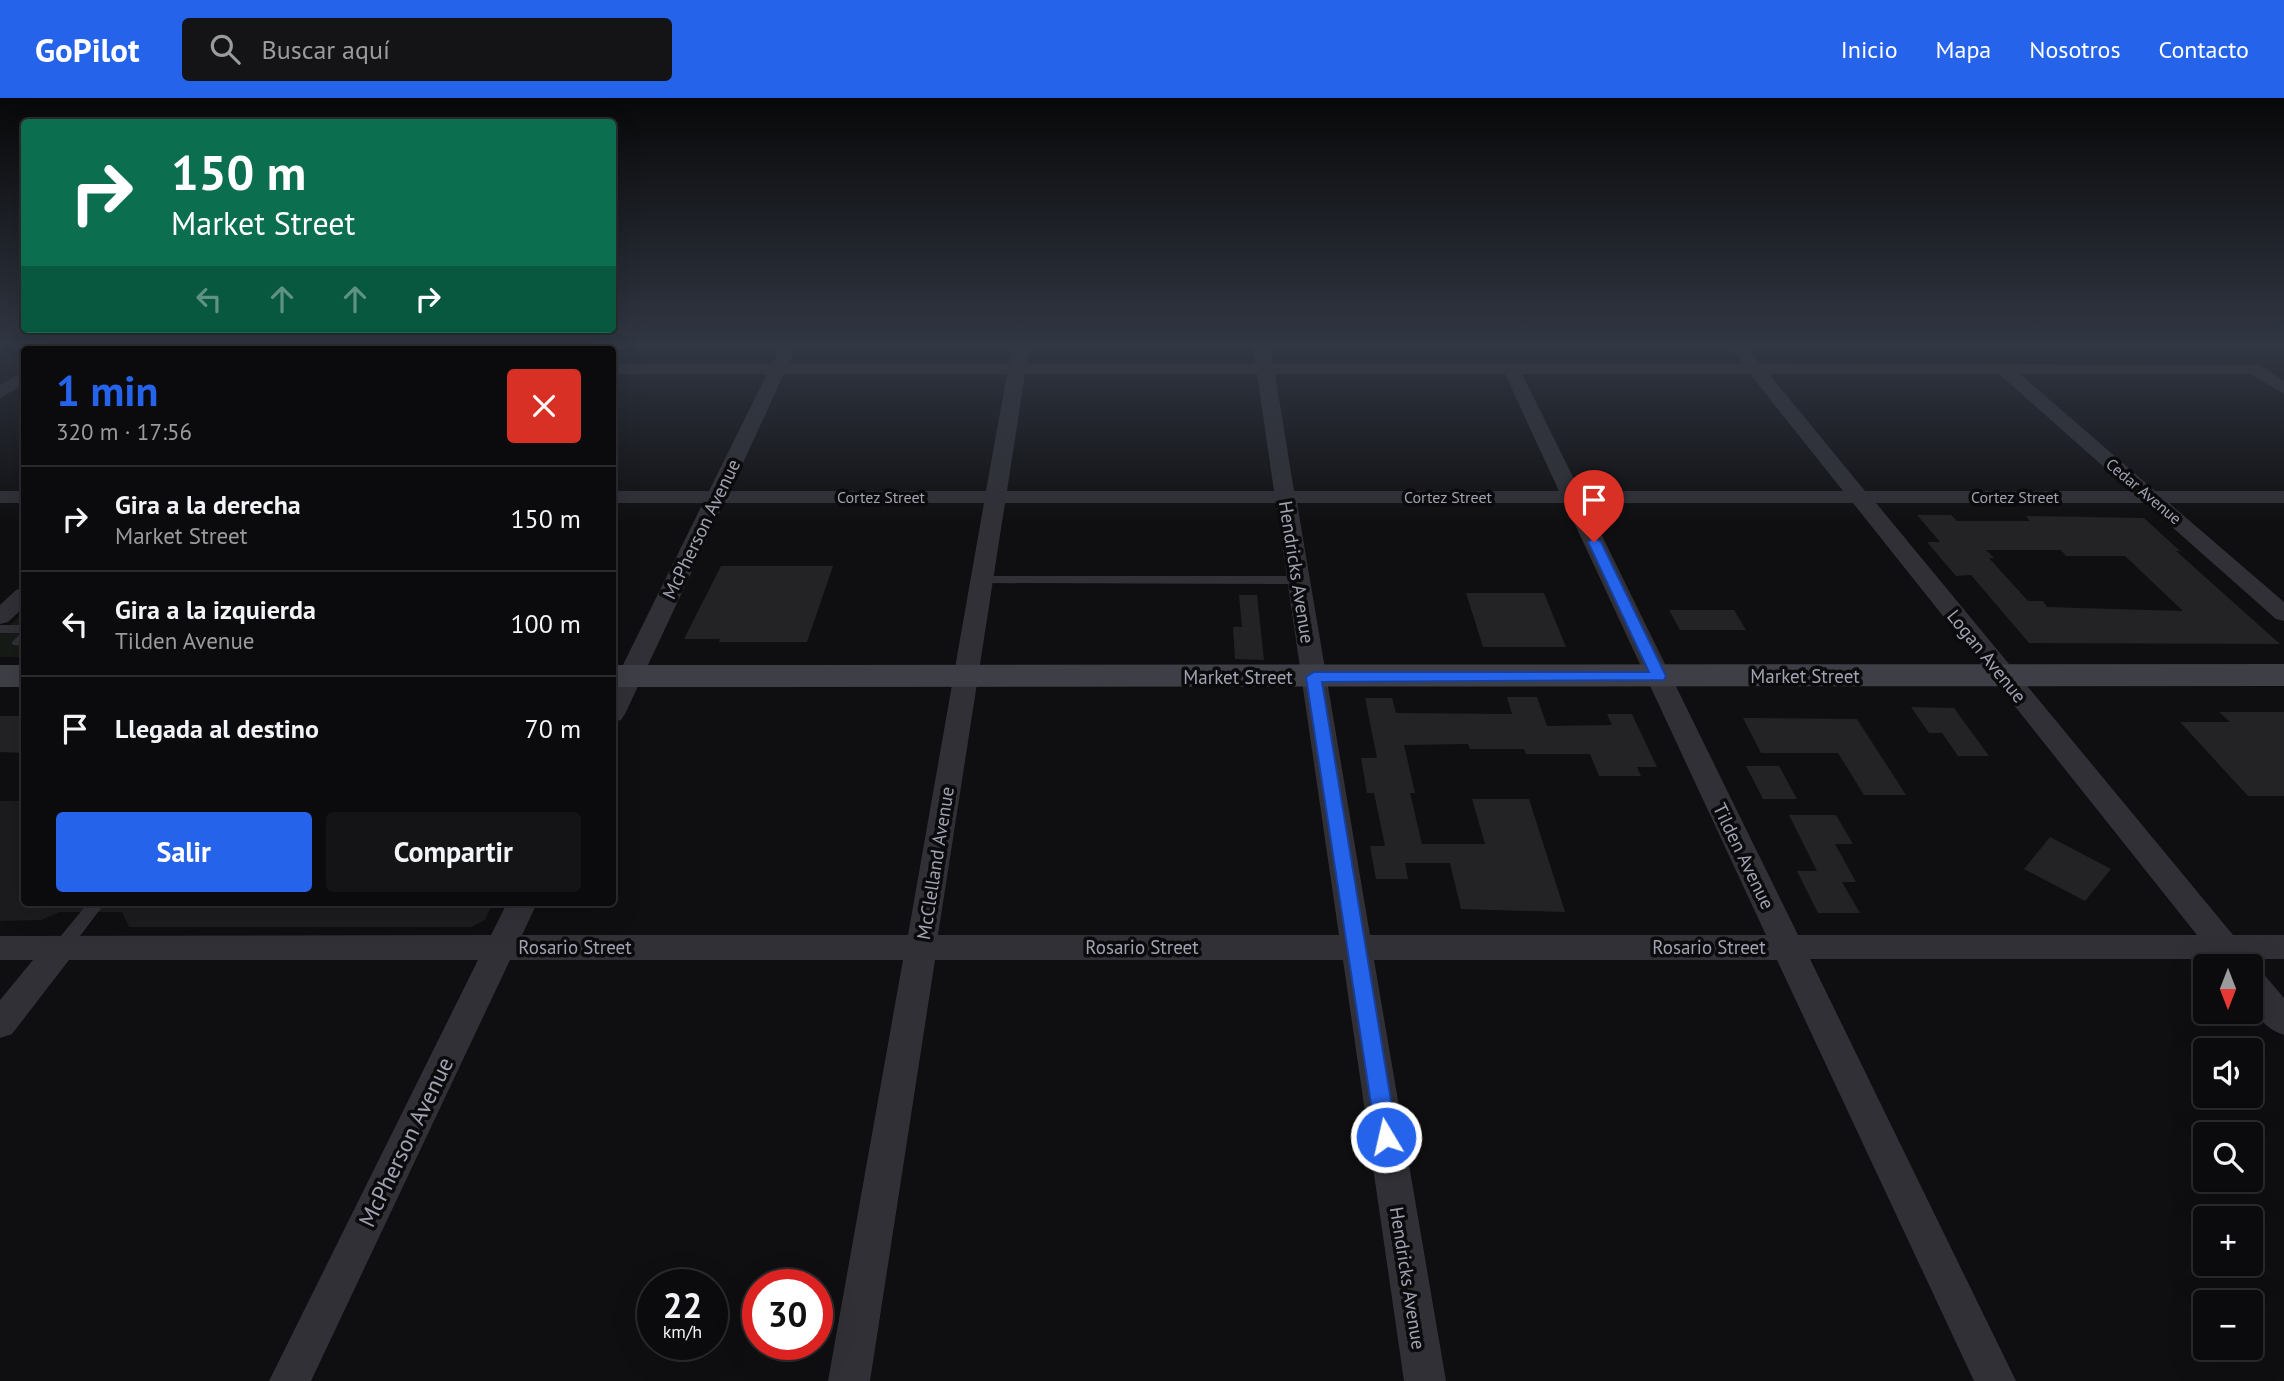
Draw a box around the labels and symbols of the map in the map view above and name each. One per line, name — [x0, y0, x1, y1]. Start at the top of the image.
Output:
street label: Cedar Avenue — [2102, 454, 2186, 528]
street label: McPherson Avenue — [657, 455, 745, 603]
pin — [1564, 470, 1624, 542]
street label: Cortez Street — [837, 487, 926, 507]
street label: Cortez Street — [1404, 487, 1493, 507]
street label: Cortez Street — [1971, 487, 2060, 507]
street label: Hendricks Avenue — [1274, 499, 1320, 645]
street label: Logan Avenue — [1942, 605, 2032, 707]
street label: Market Street — [1750, 664, 1860, 688]
street label: Market Street — [1183, 665, 1293, 689]
street label: McClelland Avenue — [911, 785, 959, 941]
street label: Tilden Avenue — [1708, 799, 1780, 913]
street label: Rosario Street — [518, 935, 632, 959]
street label: Rosario Street — [1085, 935, 1199, 959]
street label: Rosario Street — [1652, 935, 1766, 959]
north arrow — [2193, 954, 2263, 1024]
street label: McPherson Avenue — [352, 1052, 459, 1231]
position arrow — [1349, 1100, 1423, 1174]
street label: Hendricks Avenue — [1385, 1205, 1431, 1351]
speed limit sign: 30 — [742, 1269, 833, 1360]

